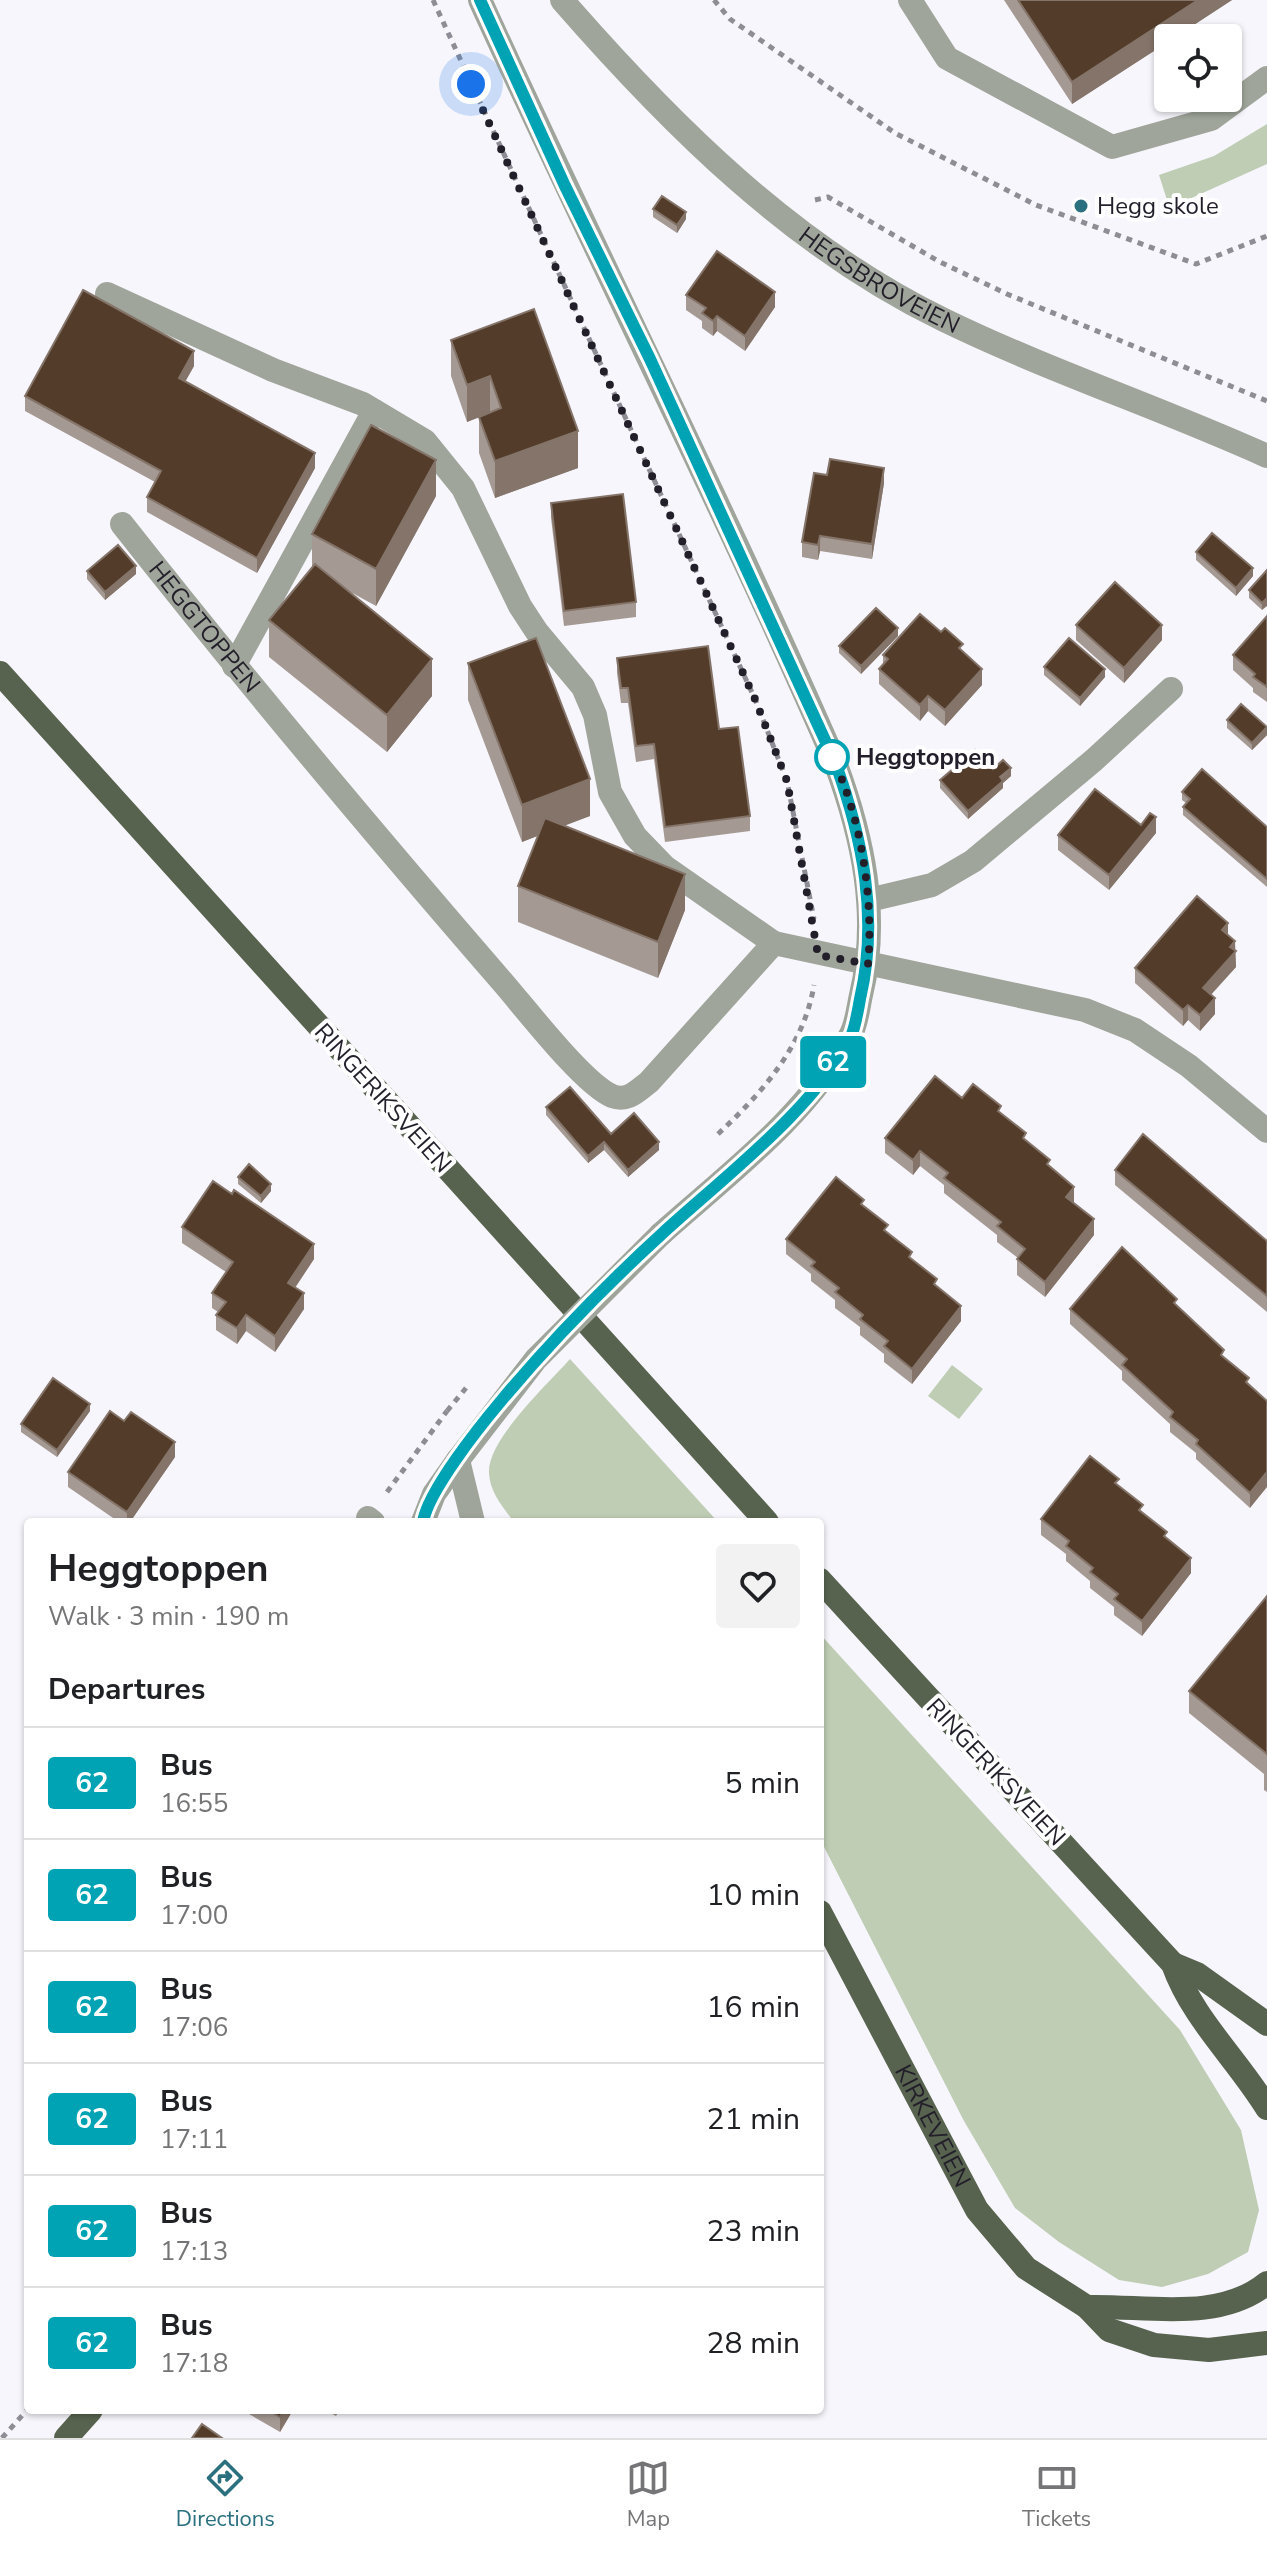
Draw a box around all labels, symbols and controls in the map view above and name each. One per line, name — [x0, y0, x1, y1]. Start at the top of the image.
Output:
map controls — [1154, 24, 1242, 112]
button: locate — [1154, 24, 1242, 112]
your location — [451, 64, 491, 104]
place label: Hegg skole — [1097, 190, 1219, 222]
marker: Hegg skole — [1072, 197, 1090, 215]
street label: HEGSBROVEIEN — [792, 219, 965, 341]
street label: HEGGTOPPEN — [142, 555, 268, 700]
marker: Heggtoppen — [815, 740, 849, 774]
place label: Heggtoppen — [856, 741, 995, 773]
street label: RINGERIKSVEIEN — [307, 1016, 459, 1180]
line badge: 62 — [797, 1036, 869, 1088]
text: 62 — [816, 1043, 850, 1081]
text: Heggtoppen — [48, 1543, 269, 1594]
button: heart — [716, 1544, 800, 1628]
text: Walk · 3 min · 190 m — [48, 1599, 289, 1634]
text: Departures — [48, 1669, 205, 1710]
street label: RINGERIKSVEIEN — [919, 1691, 1073, 1853]
text: Bus — [160, 1745, 213, 1786]
text: 5 min — [725, 1763, 800, 1804]
text: 62 — [75, 1764, 109, 1802]
text: 16:55 — [160, 1786, 228, 1821]
text: Bus — [160, 1857, 213, 1898]
text: 10 min — [707, 1875, 800, 1916]
text: 62 — [75, 1876, 109, 1914]
text: 17:00 — [160, 1898, 228, 1933]
text: Bus — [160, 1969, 213, 2010]
text: 16 min — [707, 1987, 800, 2028]
text: 62 — [75, 1988, 109, 2026]
text: 17:06 — [160, 2010, 228, 2045]
street label: KIRKEVEIEN — [887, 2059, 978, 2193]
text: Bus — [160, 2081, 213, 2122]
text: 21 min — [707, 2099, 800, 2140]
text: 62 — [75, 2100, 109, 2138]
text: 17:11 — [160, 2122, 228, 2157]
text: Bus — [160, 2193, 213, 2234]
text: 23 min — [707, 2211, 800, 2252]
text: 62 — [75, 2212, 109, 2250]
text: 17:13 — [160, 2234, 228, 2269]
text: Bus — [160, 2305, 213, 2346]
text: 28 min — [707, 2323, 800, 2364]
text: 62 — [75, 2324, 109, 2362]
text: 17:18 — [160, 2346, 228, 2381]
tab: Directions — [176, 2456, 275, 2534]
tab: Map — [626, 2456, 670, 2534]
tab: Tickets — [1022, 2456, 1091, 2534]

